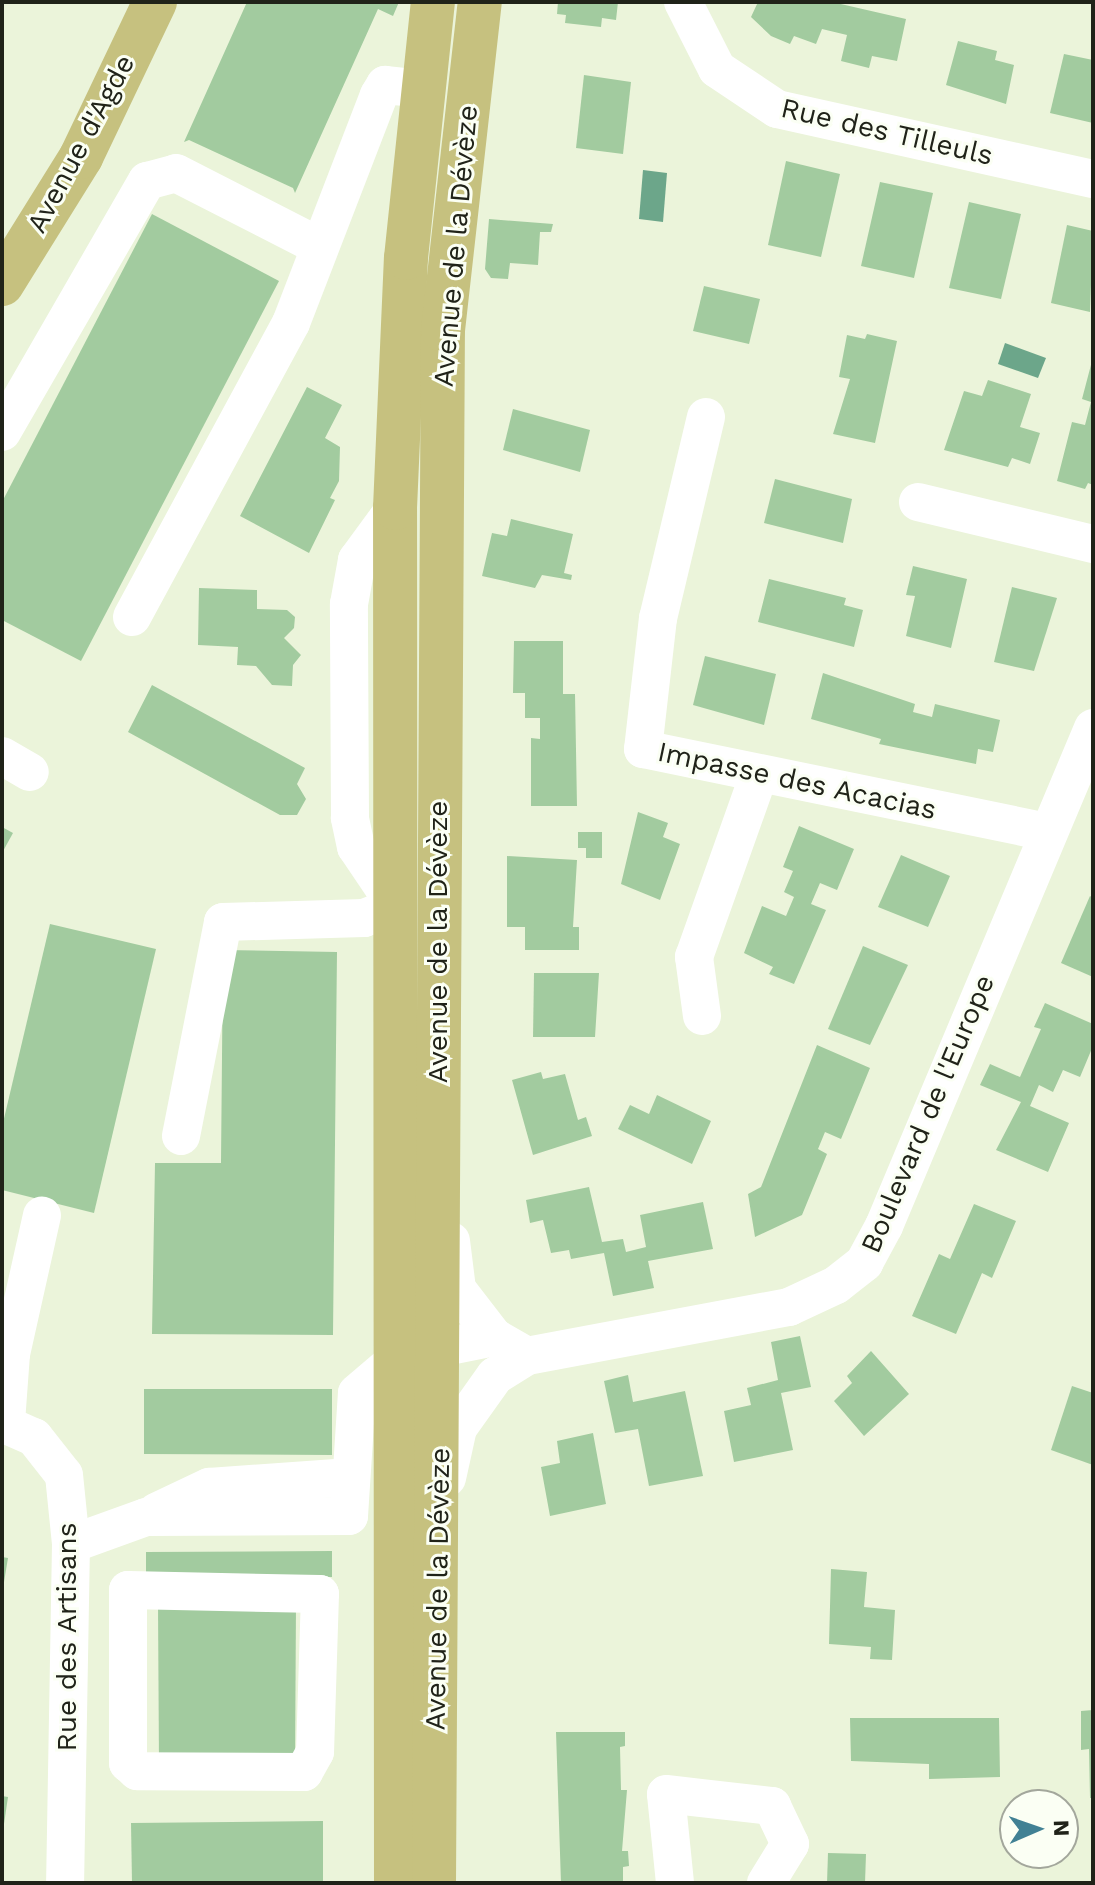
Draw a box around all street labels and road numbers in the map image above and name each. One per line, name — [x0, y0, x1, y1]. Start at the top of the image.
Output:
street label: Avenue d'Agde — [20, 49, 142, 239]
street label: Rue des Tilleuls — [777, 91, 997, 173]
street label: Avenue de la Dévèze — [427, 103, 485, 389]
street label: Impasse des Acacias — [654, 735, 940, 827]
street label: Avenue de la Dévèze — [421, 800, 455, 1084]
street label: Boulevard de l'Europe — [854, 970, 1002, 1258]
street label: Avenue de la Dévèze — [419, 1447, 457, 1731]
street label: Rue des Artisans — [50, 1522, 84, 1752]

